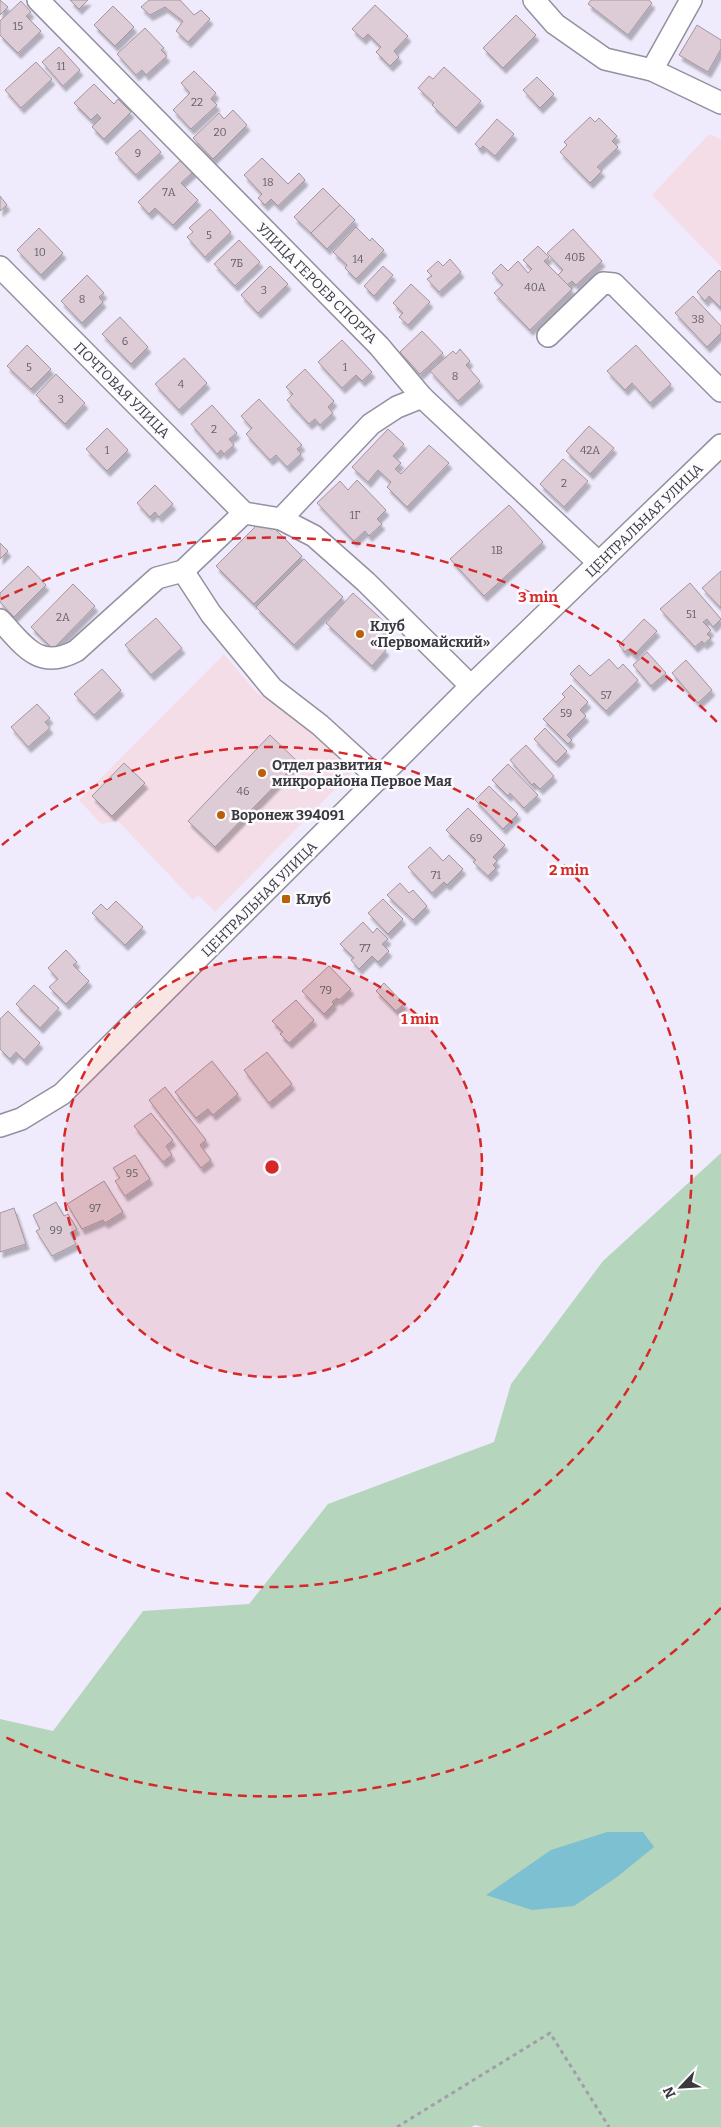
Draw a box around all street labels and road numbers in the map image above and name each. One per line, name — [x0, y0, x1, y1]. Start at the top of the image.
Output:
street label: УЛИЦА ГЕРОЕВ СПОРТА — [253, 220, 381, 347]
street label: ПОЧТОВАЯ УЛИЦА — [70, 339, 173, 442]
street label: ЦЕНТРАЛЬНАЯ УЛИЦА — [582, 460, 707, 581]
street label: ЦЕНТРАЛЬНАЯ УЛИЦА — [198, 838, 321, 961]

